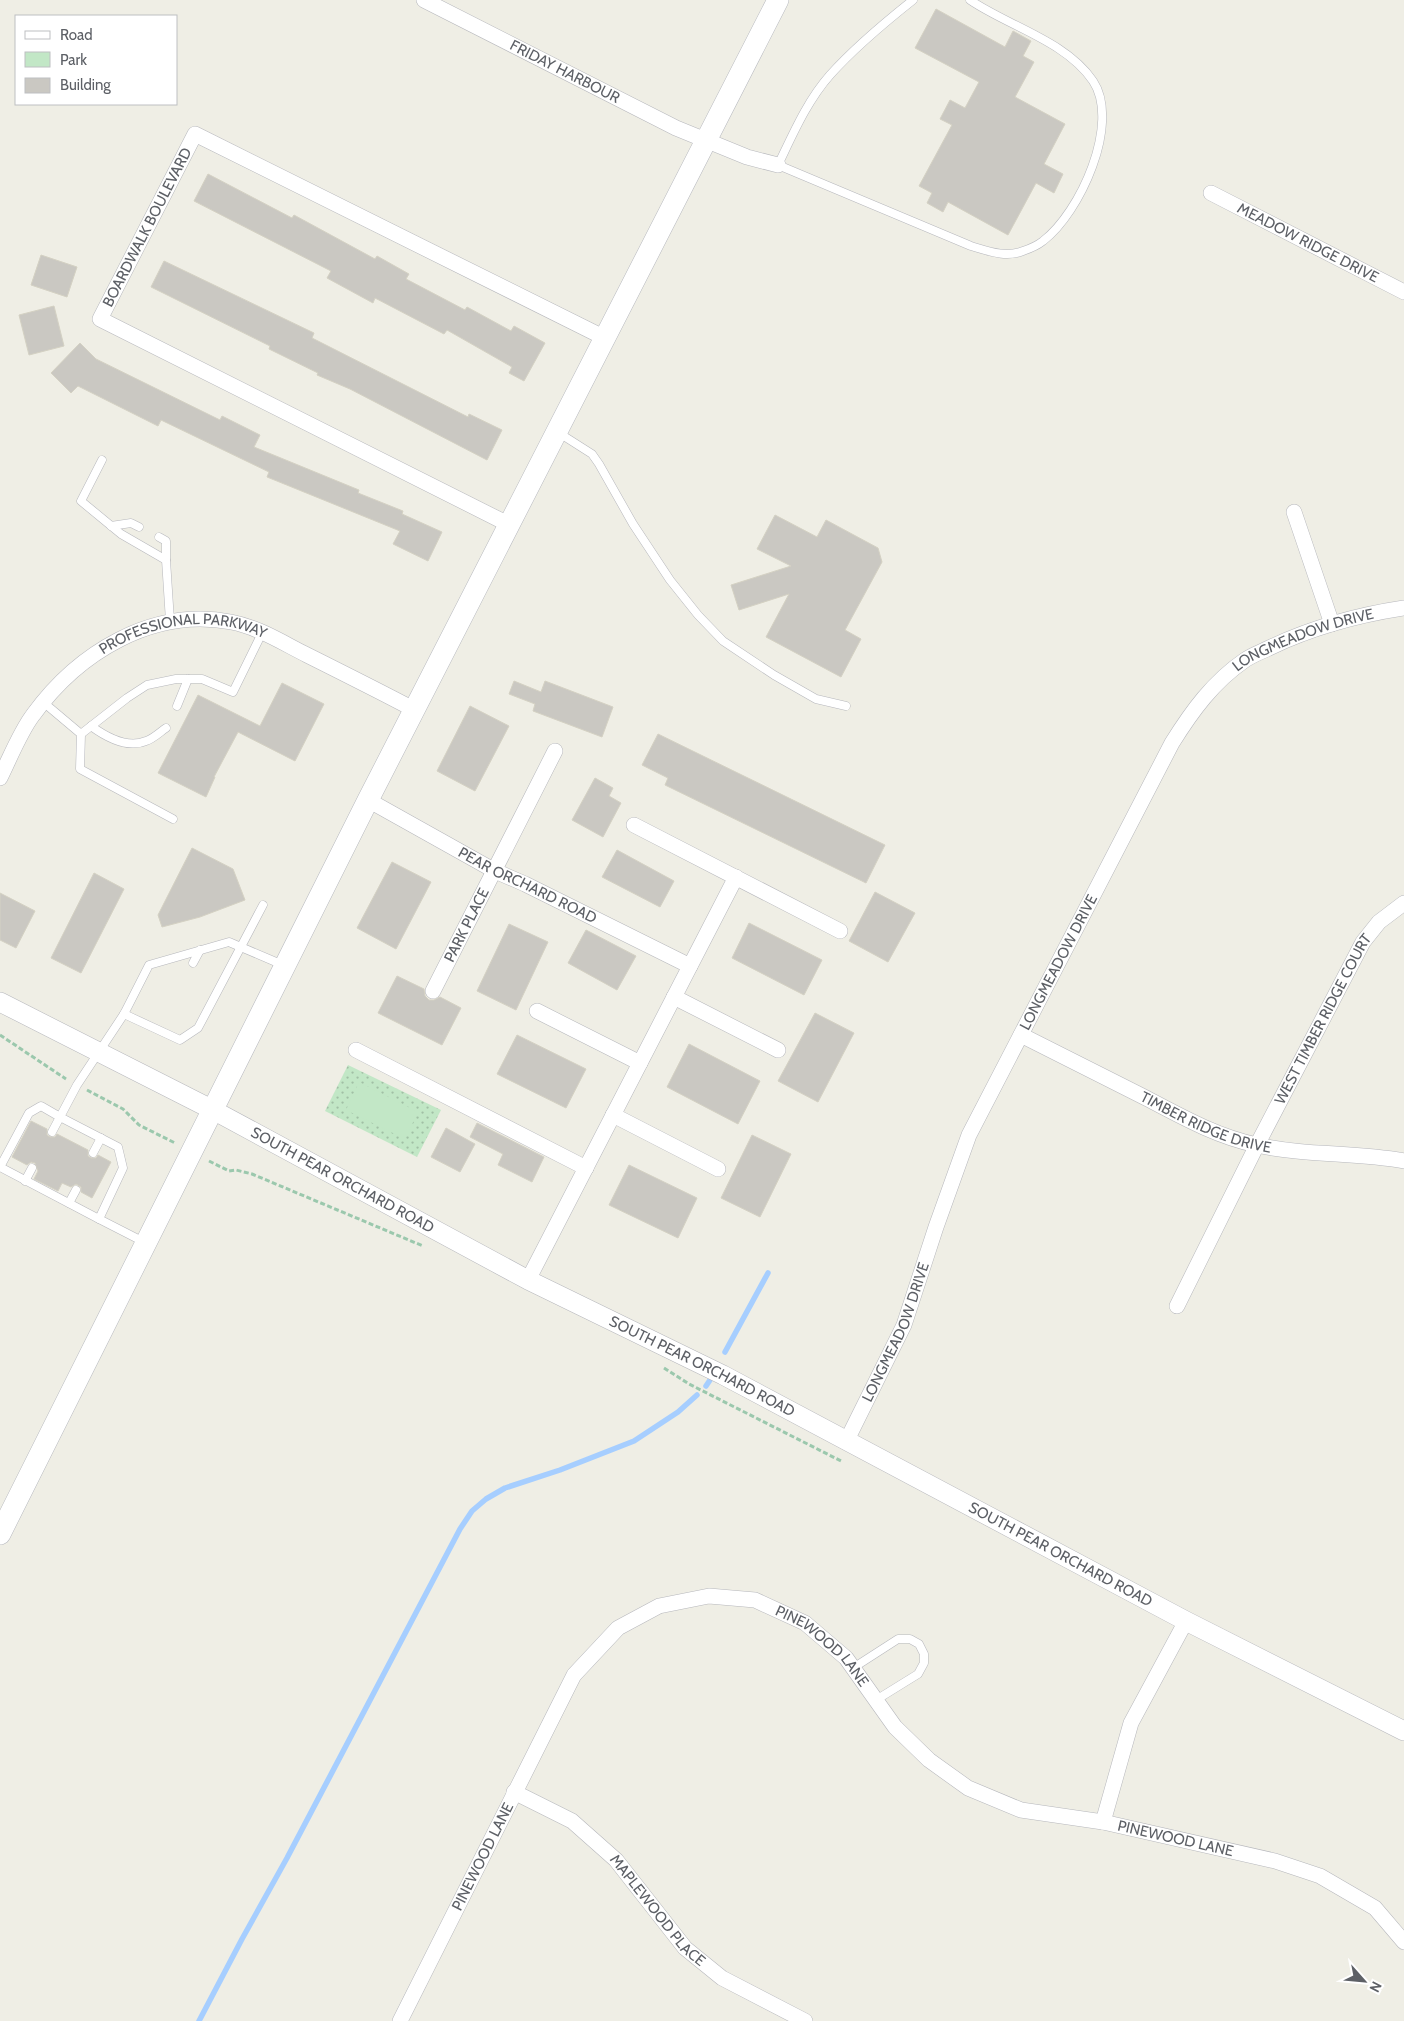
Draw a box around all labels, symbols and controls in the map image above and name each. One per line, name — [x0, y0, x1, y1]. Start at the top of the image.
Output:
legend — [15, 15, 178, 105]
text: Road — [60, 26, 93, 44]
street label: FRIDAY HARBOUR — [507, 36, 623, 107]
text: Park — [60, 51, 87, 69]
text: Building — [60, 76, 111, 94]
street label: BOARDWALK BOULEVARD — [99, 144, 196, 310]
street label: MEADOW RIDGE DRIVE — [1234, 199, 1382, 286]
street label: LONGMEADOW DRIVE — [1229, 605, 1375, 675]
street label: PROFESSIONAL PARKWAY — [96, 610, 270, 658]
street label: PEAR ORCHARD ROAD — [455, 843, 600, 927]
street label: PARK PLACE — [440, 885, 493, 965]
street label: LONGMEADOW DRIVE — [1016, 891, 1101, 1033]
street label: WEST TIMBER RIDGE COURT — [1271, 930, 1375, 1107]
street label: TIMBER RIDGE DRIVE — [1137, 1088, 1273, 1157]
street label: SOUTH PEAR ORCHARD ROAD — [248, 1123, 437, 1237]
street label: LONGMEADOW DRIVE — [858, 1260, 933, 1405]
street label: SOUTH PEAR ORCHARD ROAD — [606, 1312, 798, 1421]
street label: SOUTH PEAR ORCHARD ROAD — [966, 1498, 1156, 1611]
street label: PINEWOOD LANE — [773, 1602, 872, 1690]
street label: PINEWOOD LANE — [448, 1800, 517, 1914]
street label: PINEWOOD LANE — [1116, 1817, 1235, 1860]
street label: MAPLEWOOD PLACE — [606, 1851, 709, 1970]
north arrow — [1339, 1956, 1389, 2006]
text: N — [1365, 1978, 1386, 1995]

